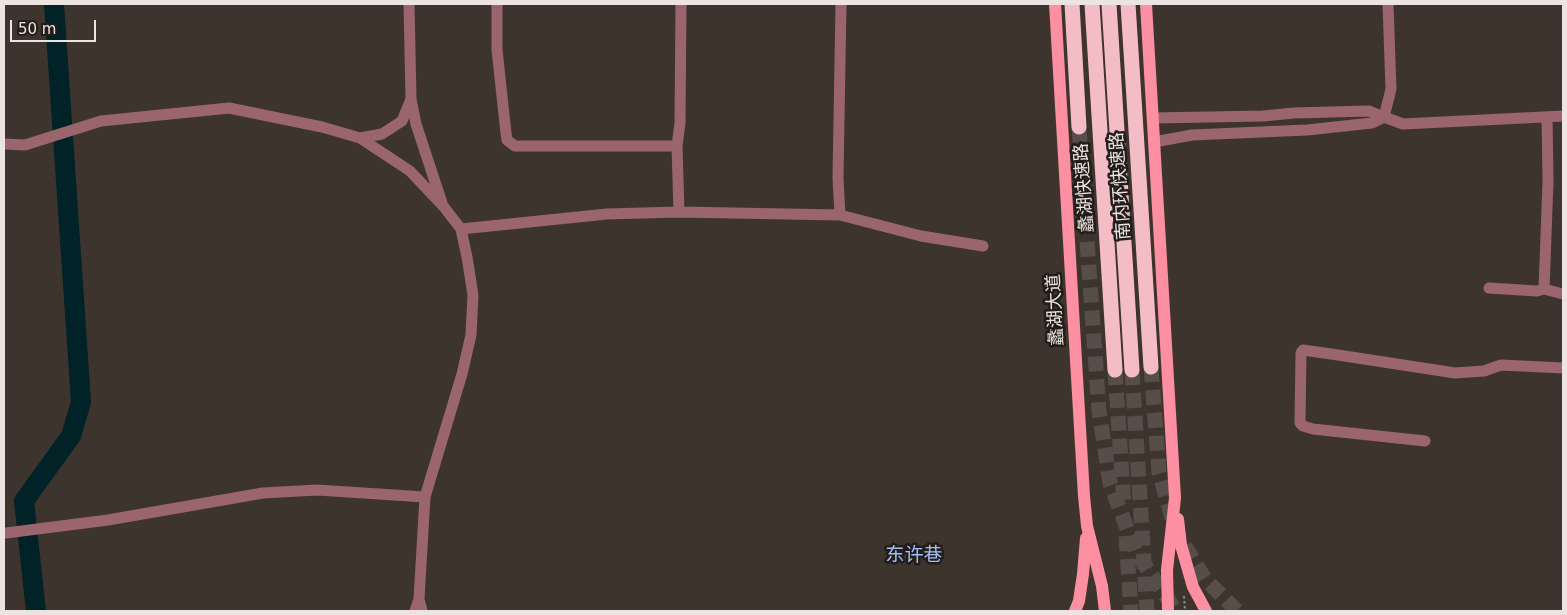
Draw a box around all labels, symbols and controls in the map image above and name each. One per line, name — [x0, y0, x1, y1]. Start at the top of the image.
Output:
scale bar — [12, 10, 99, 42]
text: 50 m — [18, 20, 56, 38]
street label: 南内环快速路 — [1106, 131, 1136, 241]
street label: 蠡湖快速路 — [1071, 142, 1099, 234]
street label: 蠡湖大道 — [1043, 273, 1069, 347]
district label: 东许巷 — [886, 545, 942, 567]

